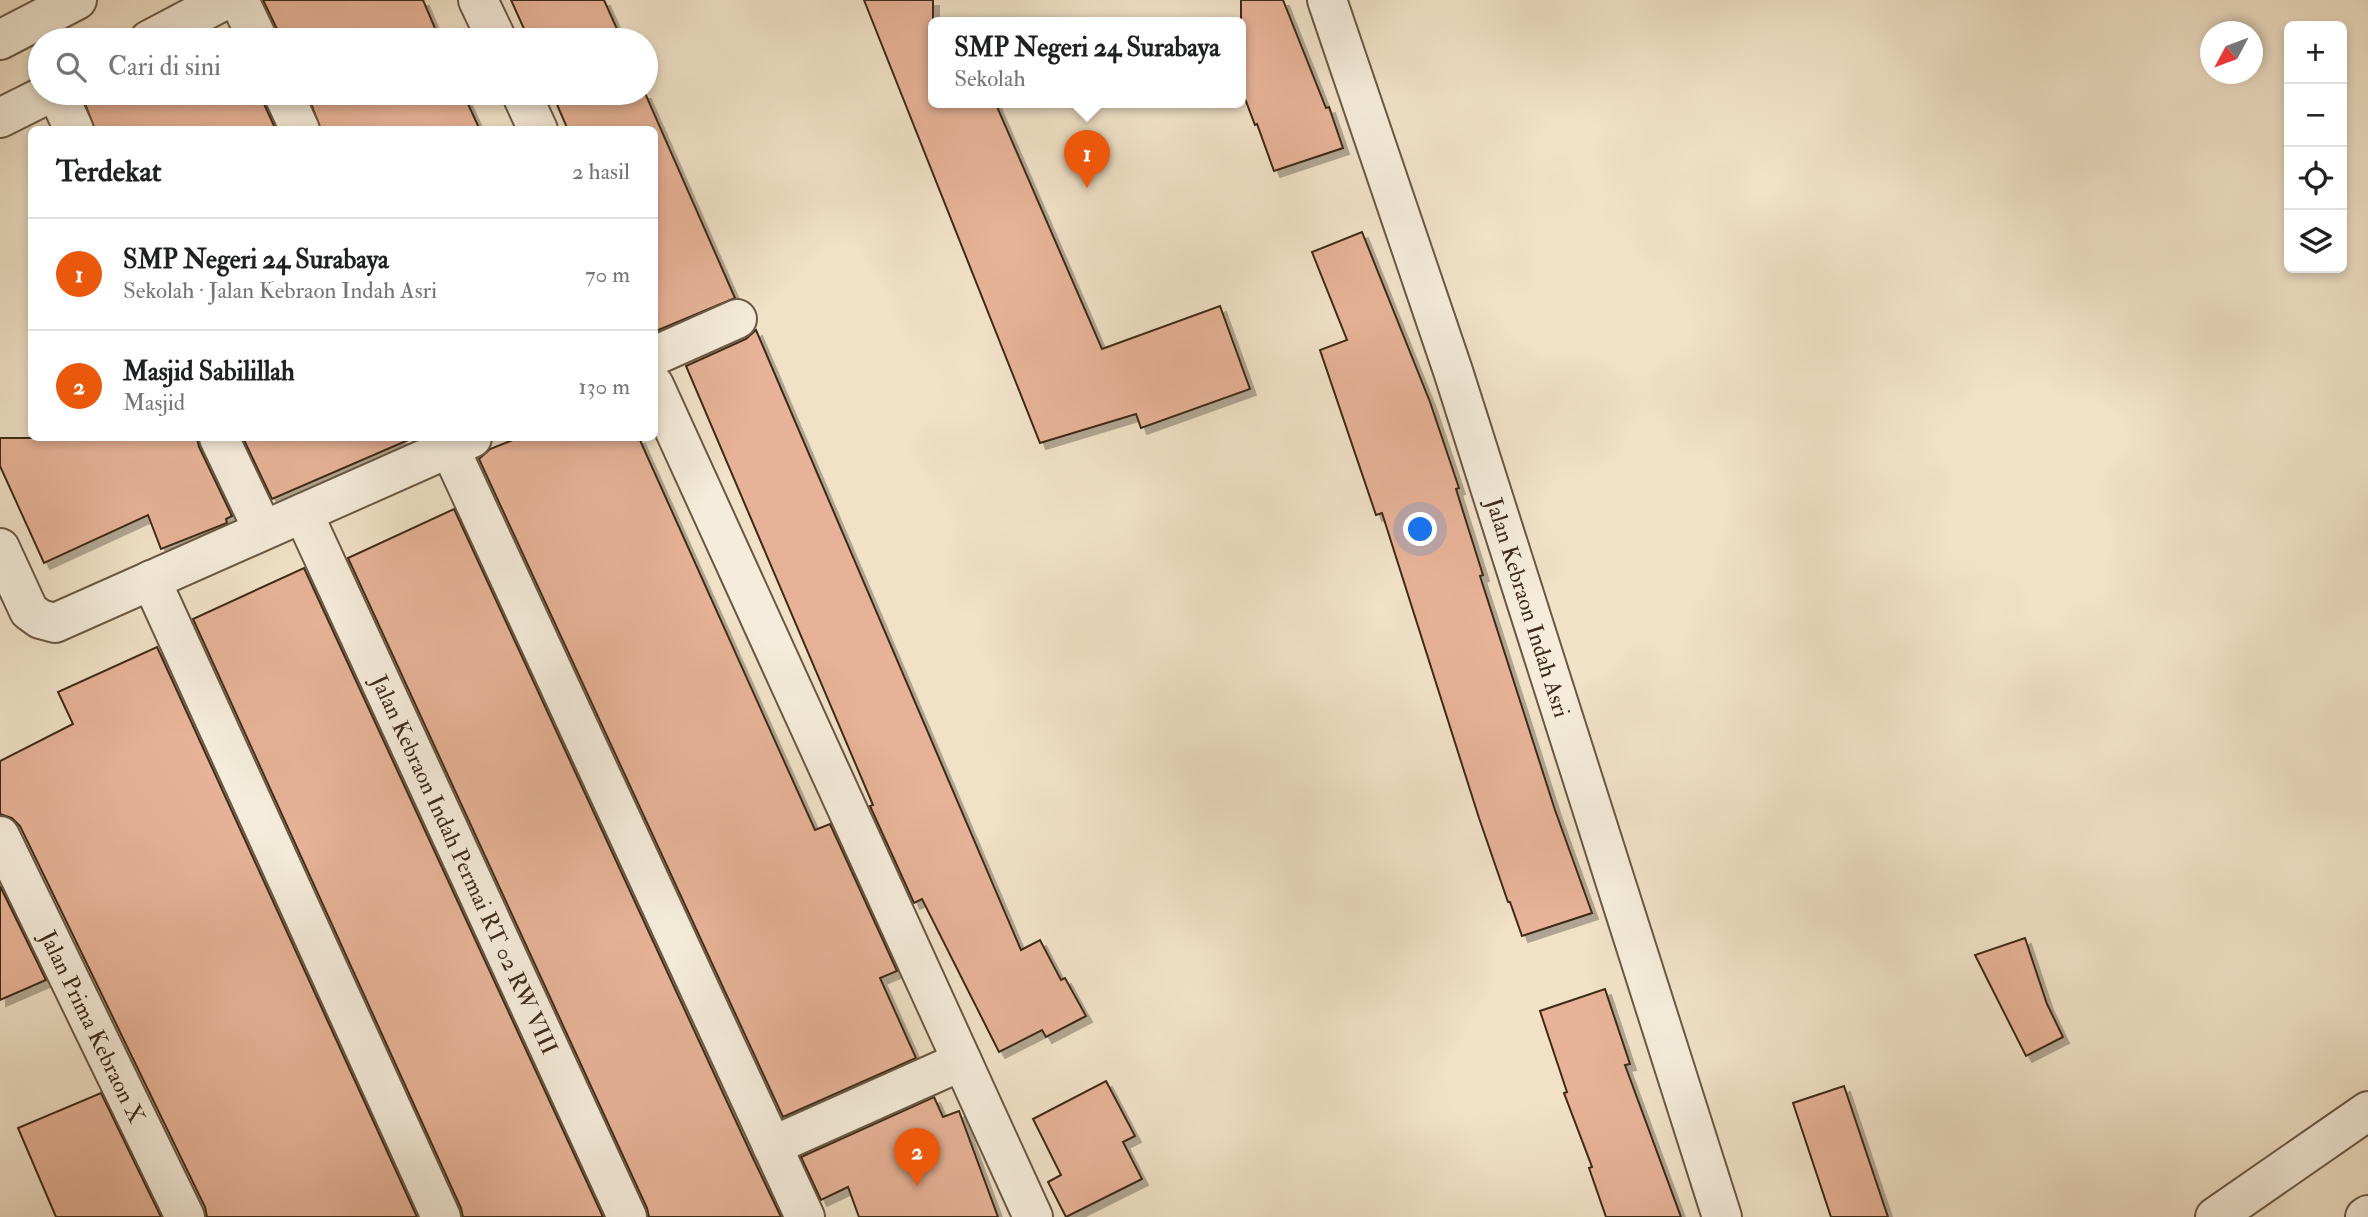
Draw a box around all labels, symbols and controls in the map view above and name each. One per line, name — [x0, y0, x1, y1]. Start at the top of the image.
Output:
popup — [928, 17, 1246, 108]
north arrow — [2200, 21, 2263, 84]
map controls — [2284, 21, 2347, 273]
button: + — [2284, 21, 2347, 84]
search box — [28, 28, 658, 105]
text: SMP Negeri 24 Surabaya — [954, 32, 1220, 64]
icon: search — [52, 48, 90, 86]
text: Cari di sini — [108, 51, 221, 83]
text: Sekolah — [954, 64, 1026, 93]
button: − — [2284, 84, 2347, 147]
pin: 1 — [1064, 130, 1110, 188]
button: locate — [2284, 147, 2347, 210]
text: Terdekat — [56, 153, 161, 190]
text: 2 hasil — [572, 157, 630, 186]
button: layers — [2284, 210, 2347, 273]
text: SMP Negeri 24 Surabaya — [123, 244, 389, 276]
text: 1 — [75, 260, 83, 289]
text: 70 m — [585, 260, 630, 289]
text: Sekolah · Jalan Kebraon Indah Asri — [123, 276, 437, 305]
text: Masjid Sabilillah — [123, 356, 295, 388]
text: 2 — [73, 372, 85, 401]
text: 130 m — [578, 372, 630, 401]
text: Masjid — [123, 388, 185, 417]
street label: Jalan Kebraon Indah Asri — [1479, 493, 1577, 721]
your location — [1403, 512, 1437, 546]
street label: Jalan Kebraon Indah Permai RT 02 RW VIII — [364, 669, 565, 1059]
street label: Jalan Prima Kebraon X — [33, 925, 152, 1128]
pin: 2 — [894, 1128, 940, 1186]

